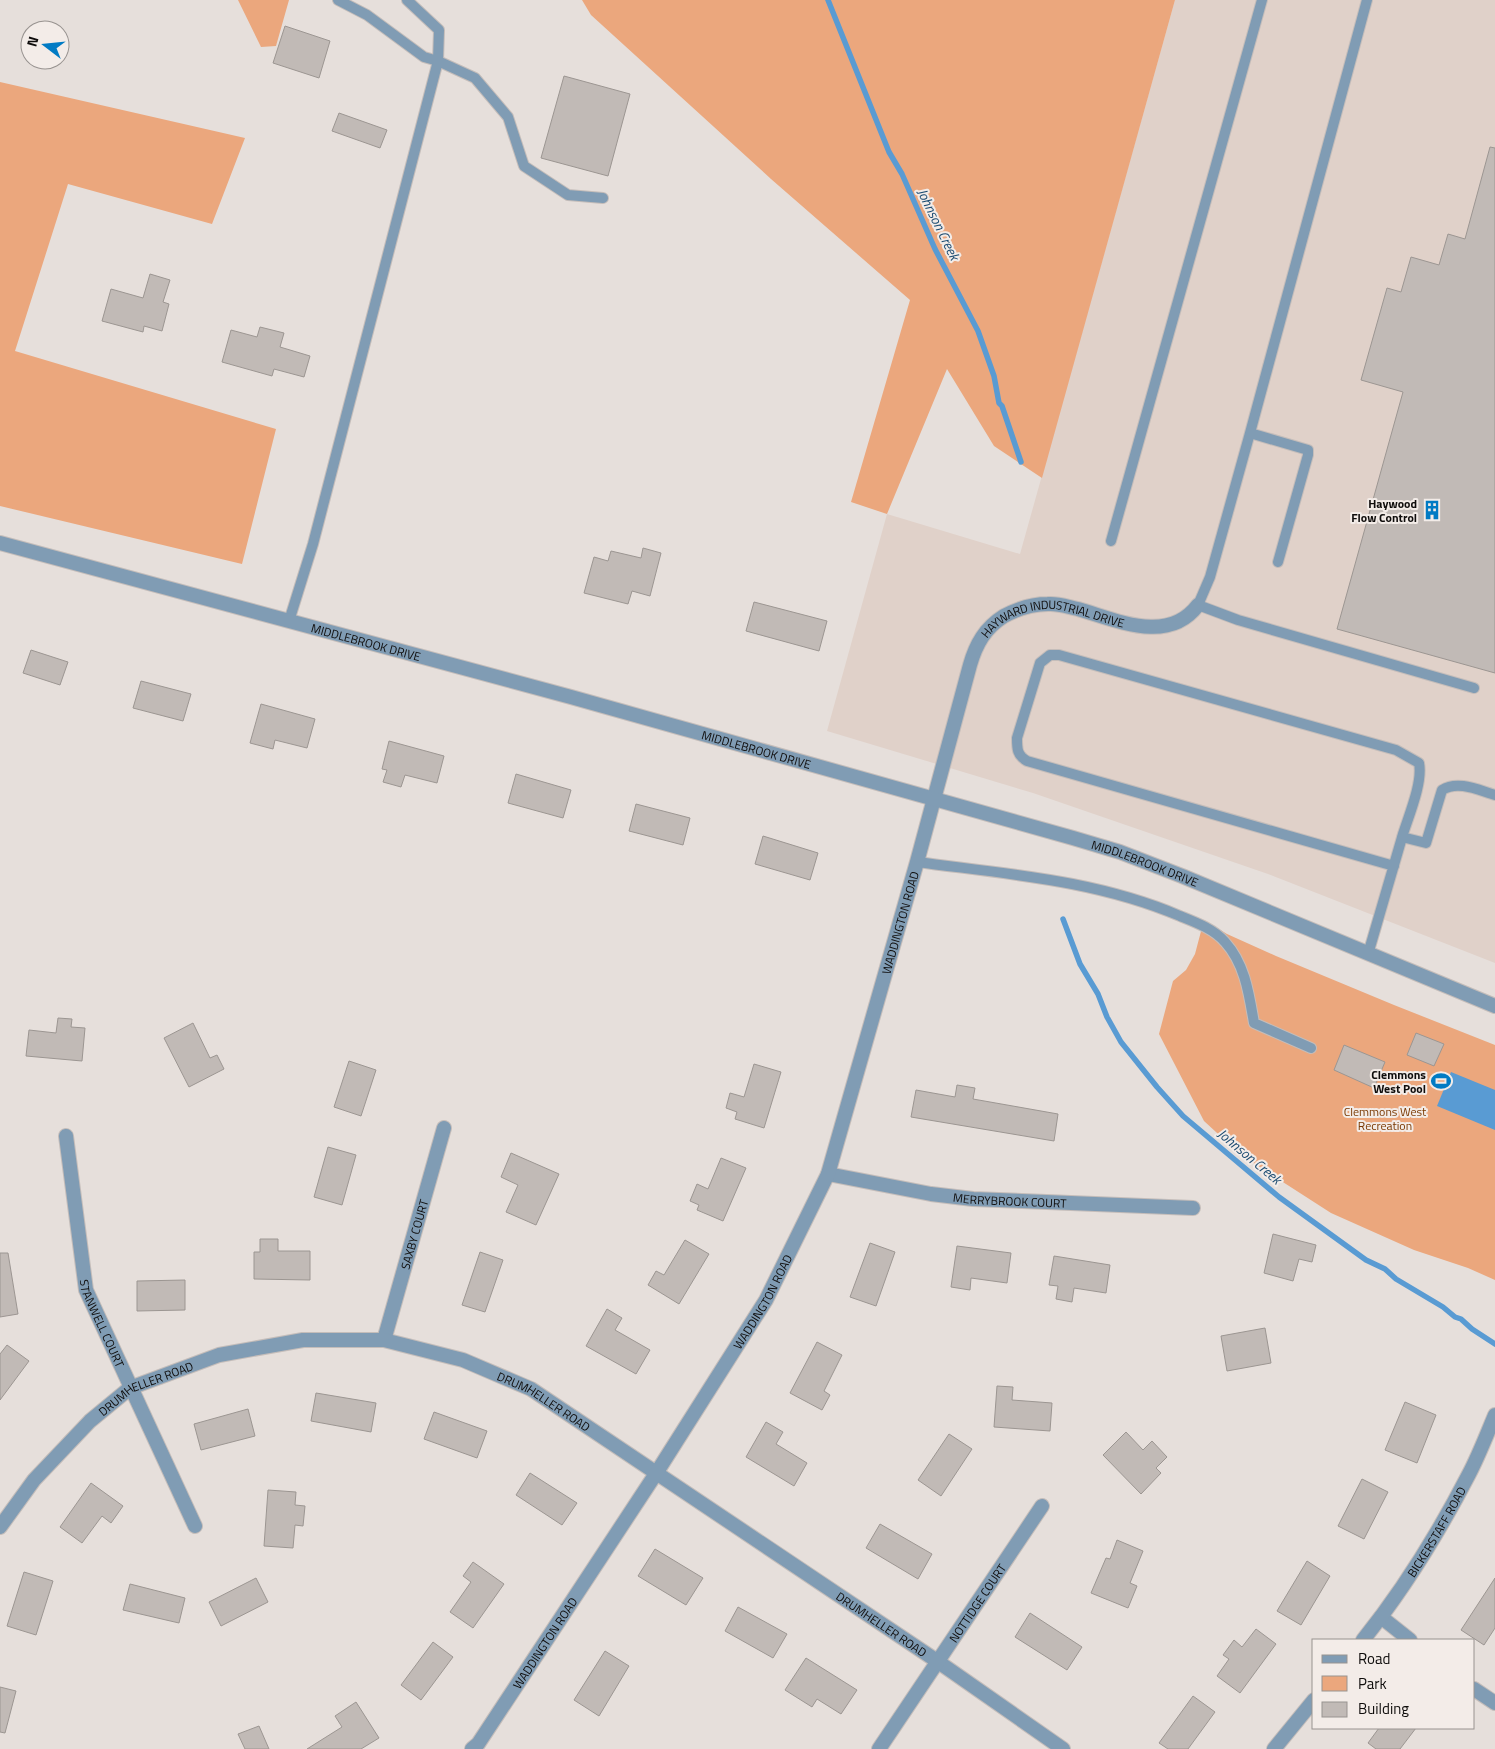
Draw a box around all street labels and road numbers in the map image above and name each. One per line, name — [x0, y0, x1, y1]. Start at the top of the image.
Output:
street label: HAYWARD INDUSTRIAL DRIVE — [976, 594, 1127, 641]
street label: MIDDLEBROOK DRIVE — [309, 618, 423, 666]
street label: MIDDLEBROOK DRIVE — [700, 725, 814, 774]
street label: MIDDLEBROOK DRIVE — [1089, 835, 1202, 891]
street label: WADDINGTON ROAD — [876, 869, 924, 976]
street label: MERRYBROOK COURT — [952, 1187, 1068, 1212]
street label: SAXBY COURT — [395, 1196, 433, 1271]
street label: WADDINGTON ROAD — [728, 1251, 797, 1353]
street label: STANWELL COURT — [75, 1278, 130, 1371]
street label: DRUMHELLER ROAD — [94, 1356, 196, 1420]
street label: DRUMHELLER ROAD — [494, 1366, 595, 1436]
street label: BICKERSTAFF ROAD — [1402, 1483, 1471, 1581]
street label: NOTTIDGE COURT — [944, 1559, 1011, 1646]
street label: DRUMHELLER ROAD — [832, 1587, 931, 1661]
street label: WADDINGTON ROAD — [507, 1593, 582, 1692]

